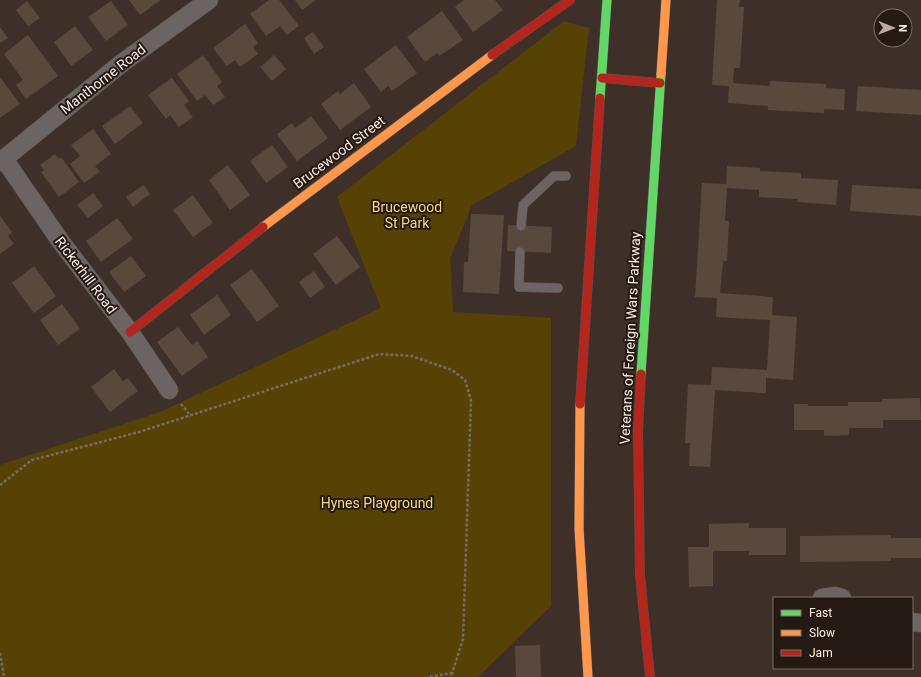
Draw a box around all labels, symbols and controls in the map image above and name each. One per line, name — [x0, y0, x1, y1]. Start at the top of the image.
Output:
north arrow — [873, 8, 913, 48]
text: N — [896, 24, 909, 32]
street label: Manthorne Road — [57, 41, 149, 117]
street label: Brucewood Street — [290, 112, 388, 192]
park label: Brucewood St Park — [372, 199, 442, 231]
street label: Veterans of Foreign Wars Parkway — [616, 231, 644, 445]
street label: Rickerhill Road — [52, 233, 120, 317]
park label: Hynes Playground — [321, 495, 433, 511]
legend — [773, 597, 913, 669]
text: Fast — [809, 606, 832, 620]
text: Slow — [809, 626, 835, 640]
text: Jam — [809, 646, 833, 660]

